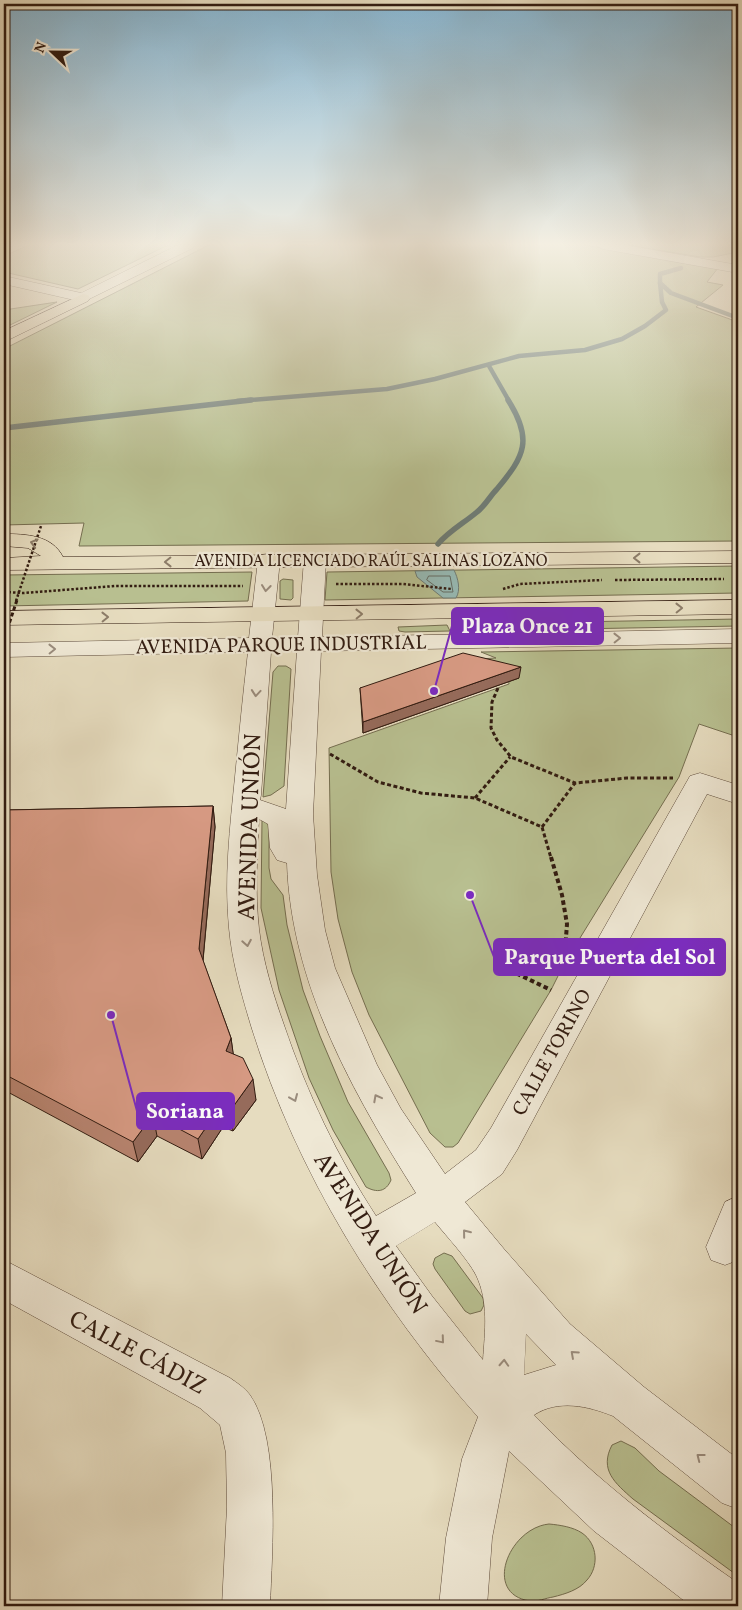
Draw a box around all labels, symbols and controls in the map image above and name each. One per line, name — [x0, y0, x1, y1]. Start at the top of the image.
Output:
north arrow — [28, 28, 78, 78]
text: N — [31, 39, 52, 56]
one-way arrow — [30, 539, 38, 549]
street label: AVENIDA LICENCIADO RAÚL SALINAS LOZANO — [194, 551, 548, 573]
one-way arrow — [633, 553, 640, 563]
one-way arrow — [164, 557, 172, 567]
one-way arrow — [261, 584, 272, 592]
one-way arrow — [675, 603, 683, 613]
one-way arrow — [355, 608, 363, 619]
callout: Plaza Once 21 — [452, 608, 603, 644]
one-way arrow — [102, 612, 109, 622]
text: Plaza Once 21 — [461, 613, 593, 642]
street label: AVENIDA PARQUE INDUSTRIAL — [135, 629, 427, 663]
one-way arrow — [614, 633, 622, 643]
one-way arrow — [49, 644, 57, 654]
one-way arrow — [251, 690, 262, 698]
street label: AVENIDA UNIÓN — [231, 733, 271, 921]
one-way arrow — [241, 938, 251, 947]
callout: Parque Puerta del Sol — [494, 939, 725, 975]
text: Parque Puerta del Sol — [504, 944, 716, 973]
street label: CALLE TORINO — [506, 985, 599, 1121]
callout: Soriana — [137, 1093, 234, 1129]
one-way arrow — [287, 1093, 298, 1102]
one-way arrow — [373, 1094, 383, 1103]
text: Soriana — [146, 1098, 224, 1127]
street label: AVENIDA UNIÓN — [304, 1146, 435, 1322]
one-way arrow — [464, 1230, 472, 1239]
street label: CALLE CÁDIZ — [62, 1303, 212, 1404]
one-way arrow — [436, 1335, 445, 1344]
one-way arrow — [571, 1351, 580, 1360]
one-way arrow — [498, 1359, 509, 1367]
one-way arrow — [697, 1454, 706, 1462]

